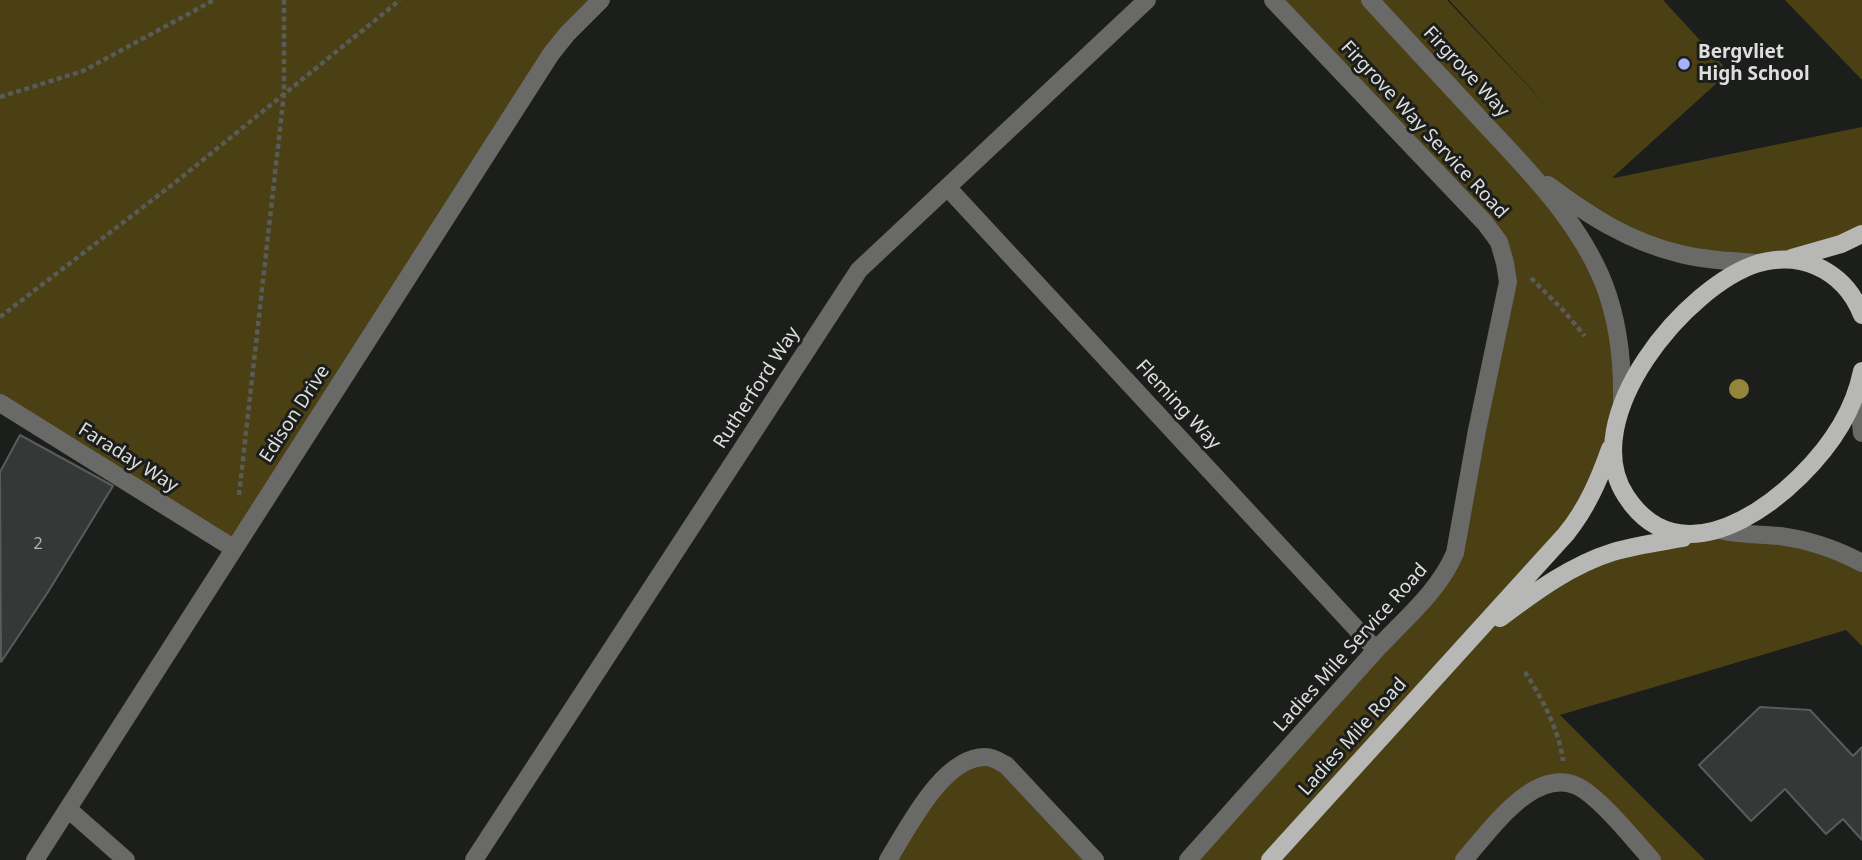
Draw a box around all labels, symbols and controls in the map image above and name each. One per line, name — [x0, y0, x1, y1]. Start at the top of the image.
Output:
street label: Firgrove Way — [1418, 22, 1514, 122]
street label: Firgrove Way Service Road — [1336, 36, 1512, 224]
place label: Bergvliet High School — [1698, 42, 1810, 86]
marker: Bergvliet High School — [1676, 56, 1692, 72]
street label: Rutherford Way — [709, 323, 805, 453]
street label: Fleming Way — [1131, 355, 1225, 455]
street label: Edison Drive — [255, 361, 335, 467]
street label: Faraday Way — [74, 418, 182, 498]
house number: 2 — [33, 534, 43, 554]
street label: Ladies Mile Service Road — [1269, 559, 1433, 737]
street label: Ladies Mile Road — [1294, 674, 1412, 800]

